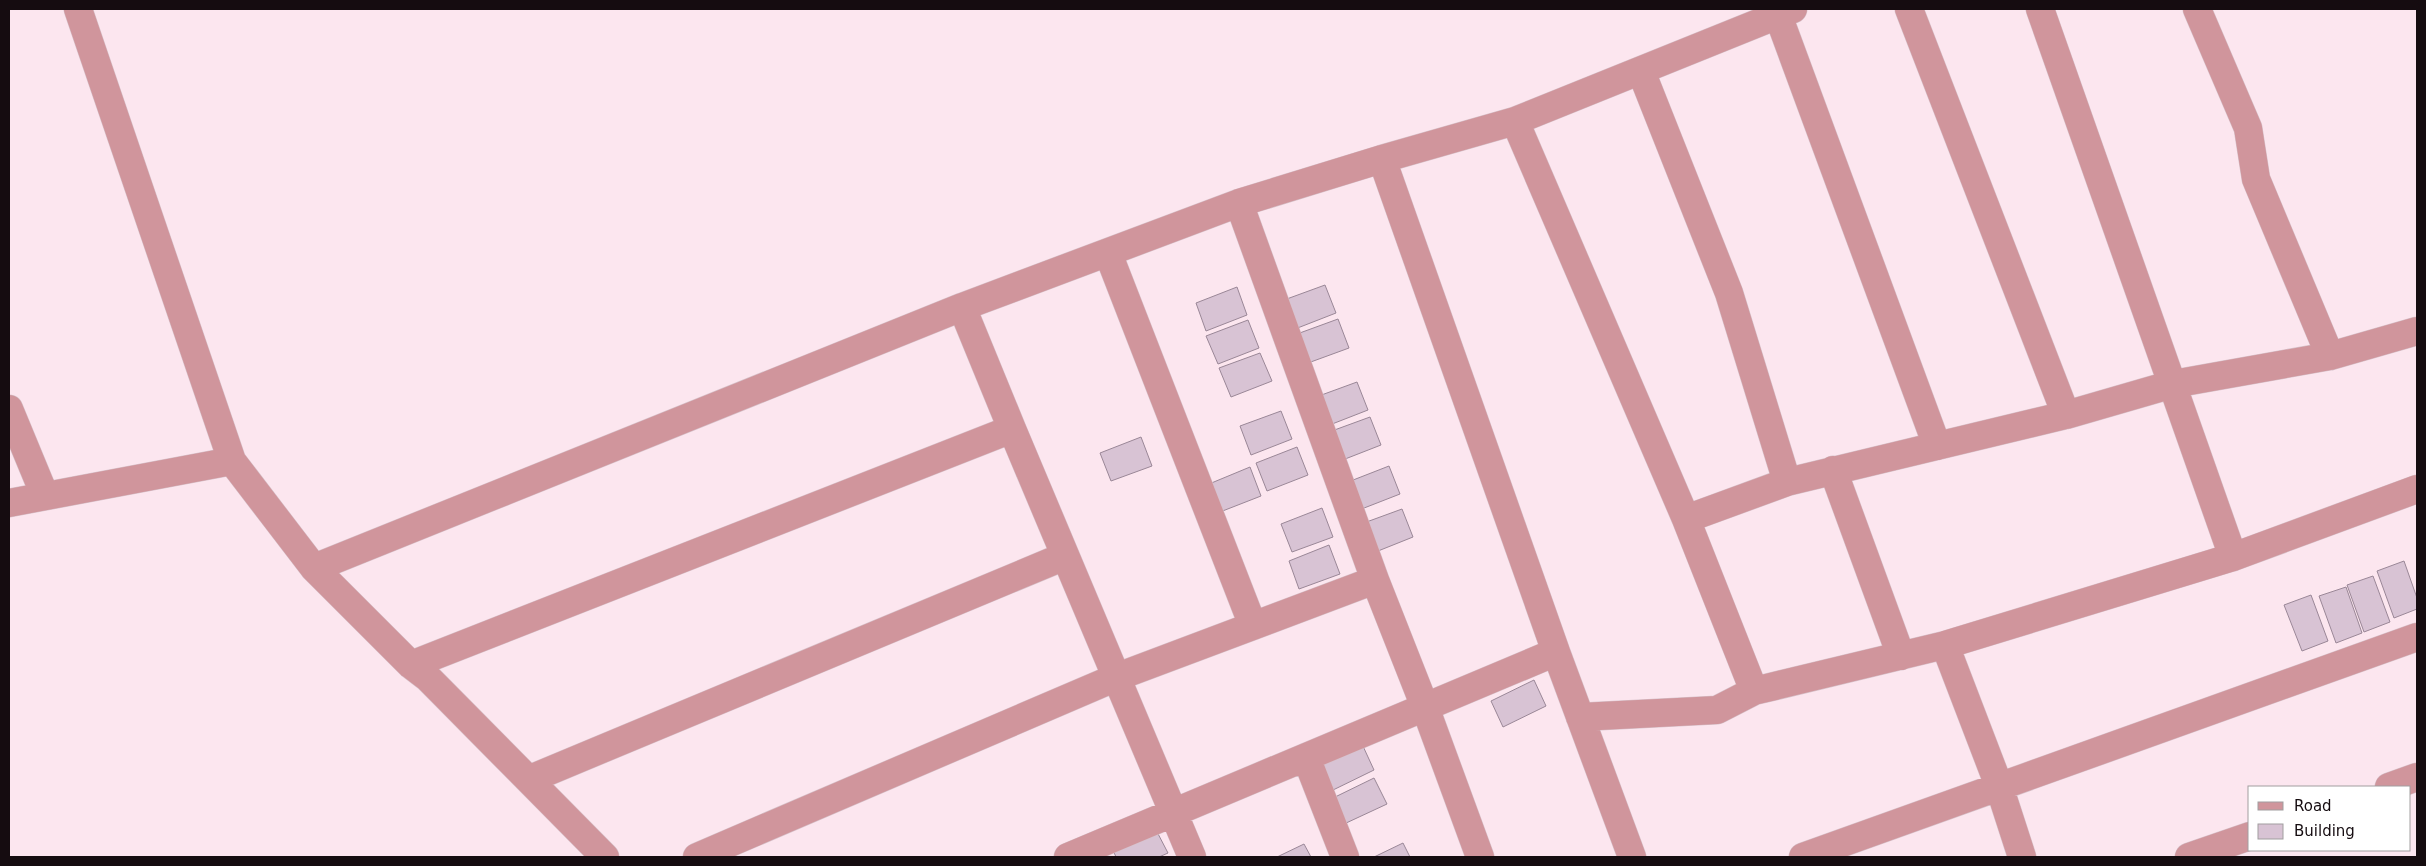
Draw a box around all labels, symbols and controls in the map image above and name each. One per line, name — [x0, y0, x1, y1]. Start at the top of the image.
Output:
legend — [2248, 786, 2411, 851]
text: Road — [2294, 797, 2332, 815]
text: Building — [2294, 822, 2355, 840]

